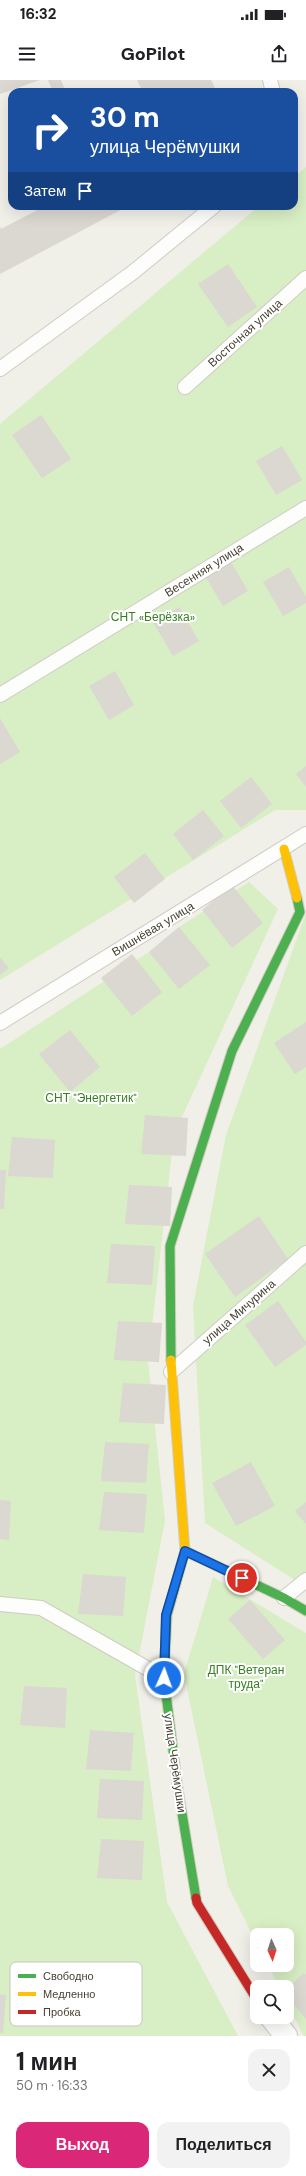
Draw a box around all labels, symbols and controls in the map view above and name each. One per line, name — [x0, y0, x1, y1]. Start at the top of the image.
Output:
text: 16:32 — [20, 4, 56, 24]
text: GoPilot — [121, 42, 185, 66]
icon: menu — [16, 43, 38, 65]
icon: share — [268, 43, 290, 65]
text: 30 m — [90, 99, 160, 136]
icon: right — [24, 104, 76, 156]
text: улица Черёмушки — [90, 135, 240, 159]
icon: arrive — [74, 180, 96, 202]
text: Затем — [24, 181, 66, 201]
street label: Восточная улица — [204, 295, 286, 371]
street label: Весенняя улица — [162, 539, 247, 601]
park label: СНТ «Берёзка» — [111, 609, 195, 625]
street label: Вишнёвая улица — [109, 898, 197, 960]
park label: СНТ "Энергетик" — [45, 1090, 137, 1106]
street label: улица Мичурина — [199, 1276, 279, 1348]
pin — [225, 1561, 259, 1595]
icon: arrive — [231, 1567, 253, 1589]
position arrow — [143, 1657, 185, 1699]
park label: ДПК "Ветеран труда" — [208, 1662, 284, 1692]
street label: улица Черёмушки — [160, 1712, 190, 1814]
north arrow — [250, 1928, 294, 1972]
map controls — [250, 1928, 294, 2024]
legend — [10, 1962, 142, 2026]
text: Свободно — [43, 1969, 94, 1983]
button: search — [250, 1980, 294, 2024]
text: Медленно — [43, 1987, 95, 2001]
text: Пробка — [43, 2005, 81, 2019]
text: 1 мин — [16, 2046, 77, 2077]
button: close — [248, 2049, 290, 2091]
text: 50 m · 16:33 — [16, 2077, 88, 2094]
button: Выход — [16, 2122, 149, 2168]
button: Поделиться — [157, 2122, 290, 2168]

